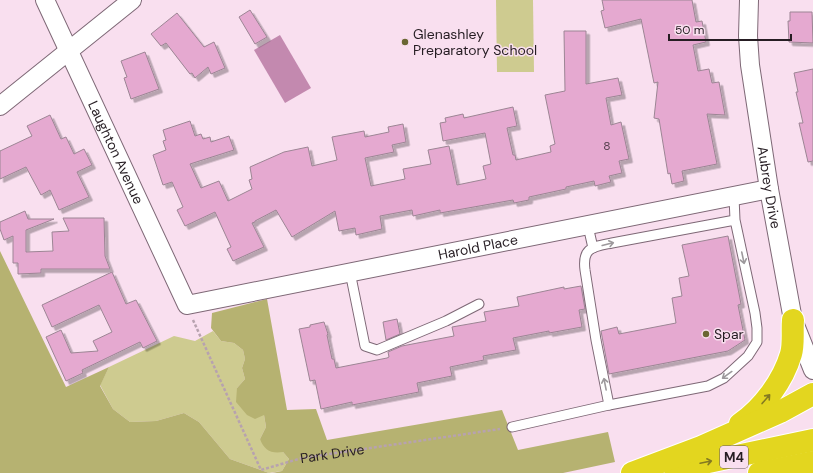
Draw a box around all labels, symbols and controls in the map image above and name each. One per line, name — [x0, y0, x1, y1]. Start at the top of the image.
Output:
scale bar — [669, 16, 791, 42]
text: 50 m — [675, 22, 704, 38]
place label: Glenashley Preparatory School — [413, 25, 537, 59]
marker: Glenashley Preparatory School — [400, 37, 410, 47]
street label: Laughton Avenue — [84, 98, 148, 207]
house number: 8 — [603, 138, 611, 154]
street label: Aubrey Drive — [754, 145, 785, 230]
street label: Harold Place — [436, 230, 519, 264]
one-way arrow — [601, 239, 614, 247]
one-way arrow — [740, 251, 748, 264]
place label: Spar — [714, 325, 744, 343]
marker: Spar — [701, 329, 711, 339]
one-way arrow — [722, 371, 733, 379]
one-way arrow — [601, 378, 609, 391]
one-way arrow — [761, 394, 770, 404]
street label: Park Drive — [299, 440, 366, 467]
road number: M4 — [720, 446, 748, 468]
one-way arrow — [700, 458, 713, 466]

